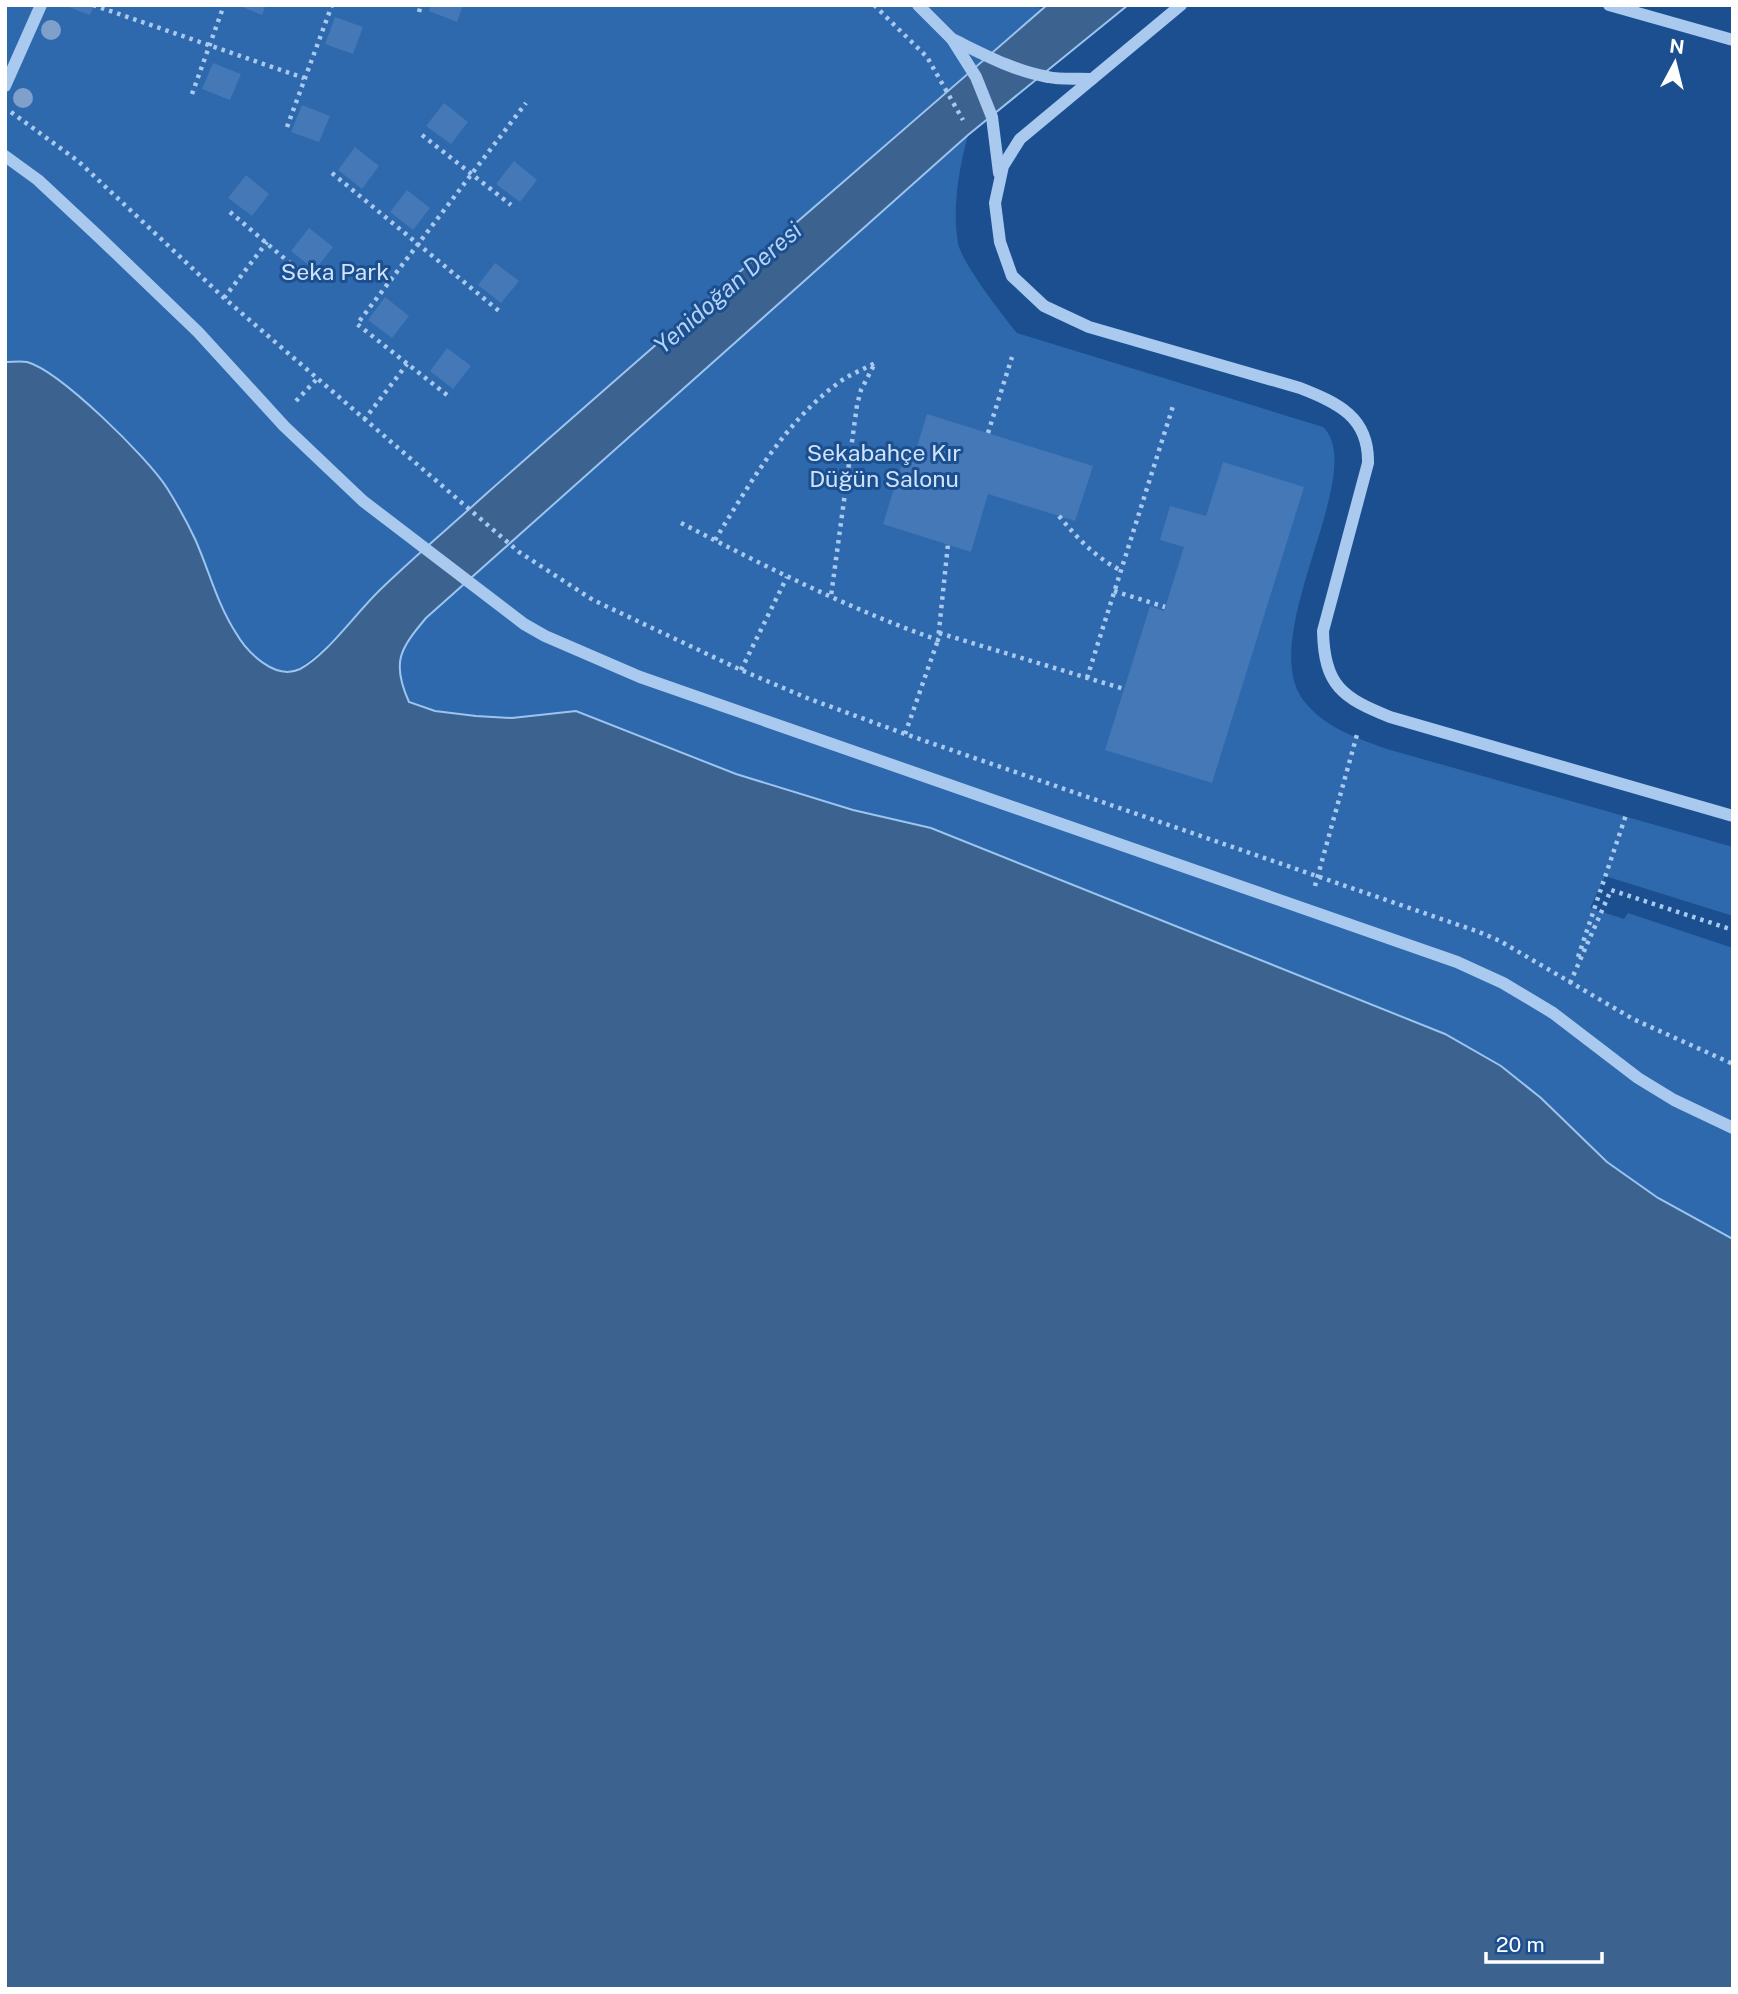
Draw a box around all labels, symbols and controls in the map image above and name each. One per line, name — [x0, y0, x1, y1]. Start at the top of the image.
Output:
north arrow — [1640, 28, 1710, 98]
text: N — [1668, 34, 1686, 58]
water label: Yenidoğan Deresi — [648, 216, 807, 359]
park label: Seka Park — [281, 258, 389, 285]
park label: Sekabahçe Kır Düğün Salonu — [807, 439, 961, 492]
scale bar — [1486, 1920, 1602, 1964]
text: 20 m — [1496, 1932, 1545, 1957]

